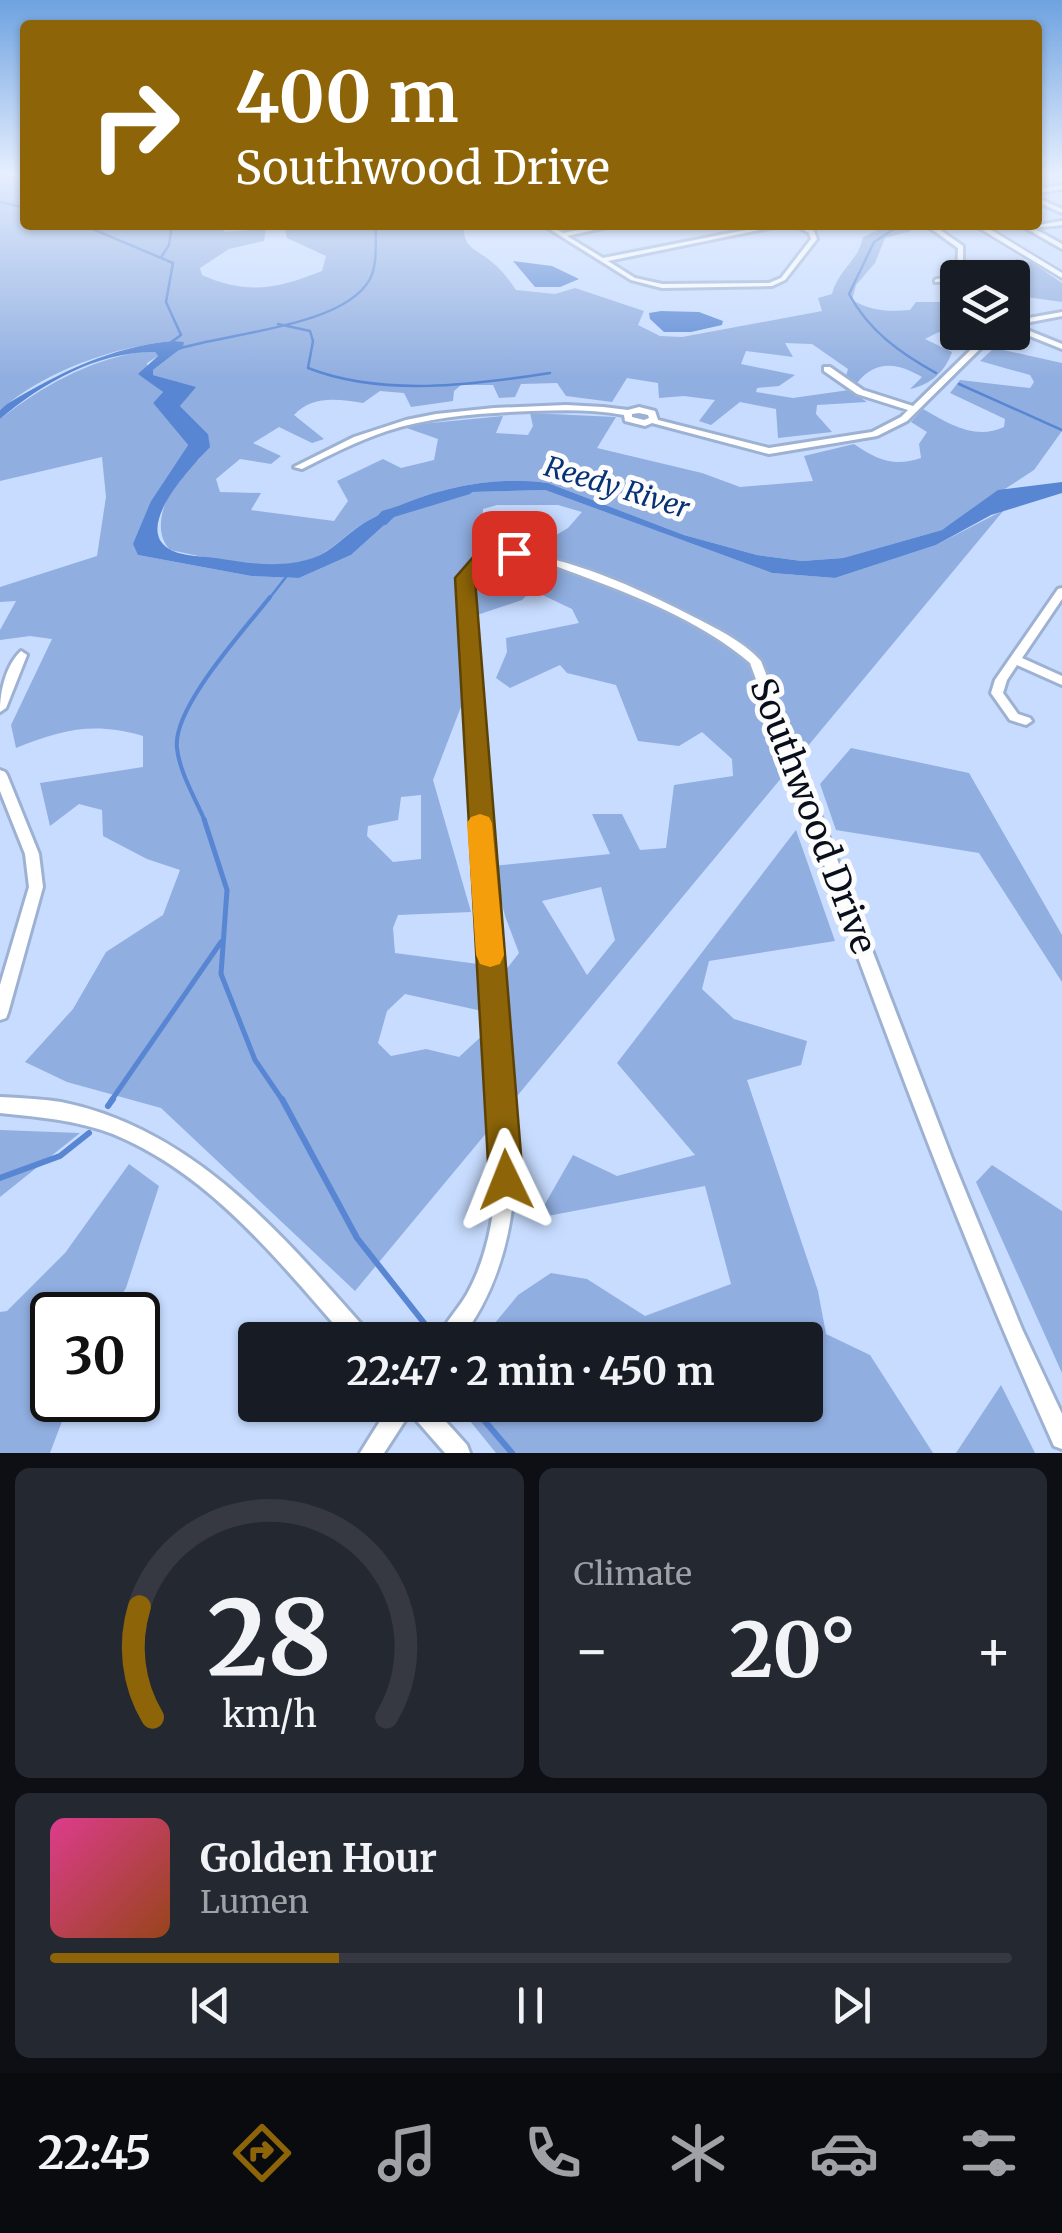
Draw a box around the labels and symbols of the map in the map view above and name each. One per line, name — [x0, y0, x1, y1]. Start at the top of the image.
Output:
water label: Reedy River — [540, 448, 694, 526]
pin — [472, 511, 557, 596]
street label: Southwood Drive — [740, 672, 886, 960]
position arrow — [454, 1128, 558, 1232]
speed limit sign: 30 — [30, 1292, 160, 1422]

